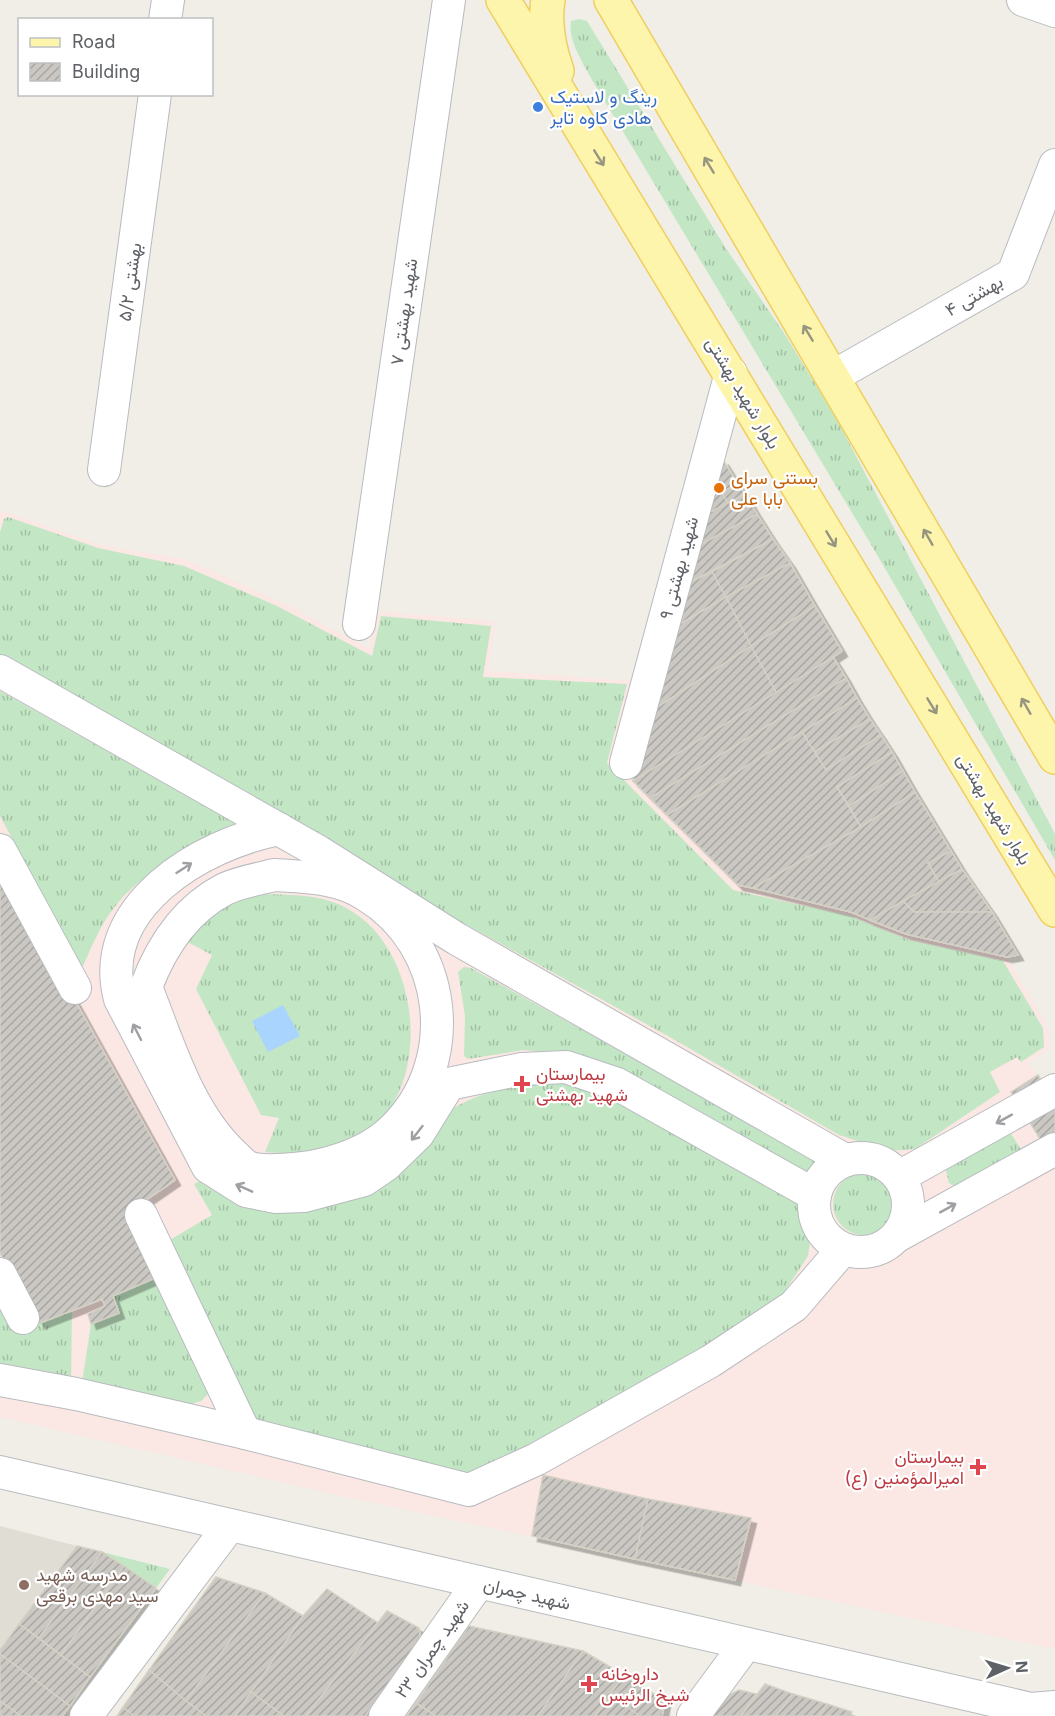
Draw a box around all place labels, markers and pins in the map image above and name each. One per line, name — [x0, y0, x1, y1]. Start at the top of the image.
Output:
place label: رینگ و لاستیک هادی کاوه تایر — [549, 86, 657, 129]
marker: رینگ و لاستیک هادی کاوه تایر — [531, 100, 545, 114]
place label: بستنی سرای بابا علی — [731, 467, 818, 510]
marker: بستنی سرای بابا علی — [712, 481, 726, 495]
place label: بیمارستان شهید بهشتی — [536, 1063, 628, 1106]
marker: بیمارستان شهید بهشتی — [513, 1075, 531, 1093]
place label: بیمارستان امیرالمؤمنین (ع) — [845, 1446, 964, 1490]
marker: بیمارستان امیرالمؤمنین (ع) — [969, 1458, 987, 1476]
place label: مدرسه شهید سید مهدی برقعی — [36, 1564, 159, 1607]
marker: مدرسه شهید سید مهدی برقعی — [17, 1578, 31, 1592]
place label: داروخانه شیخ الرئیس — [601, 1663, 690, 1707]
marker: داروخانه شیخ الرئیس — [582, 1677, 596, 1691]

